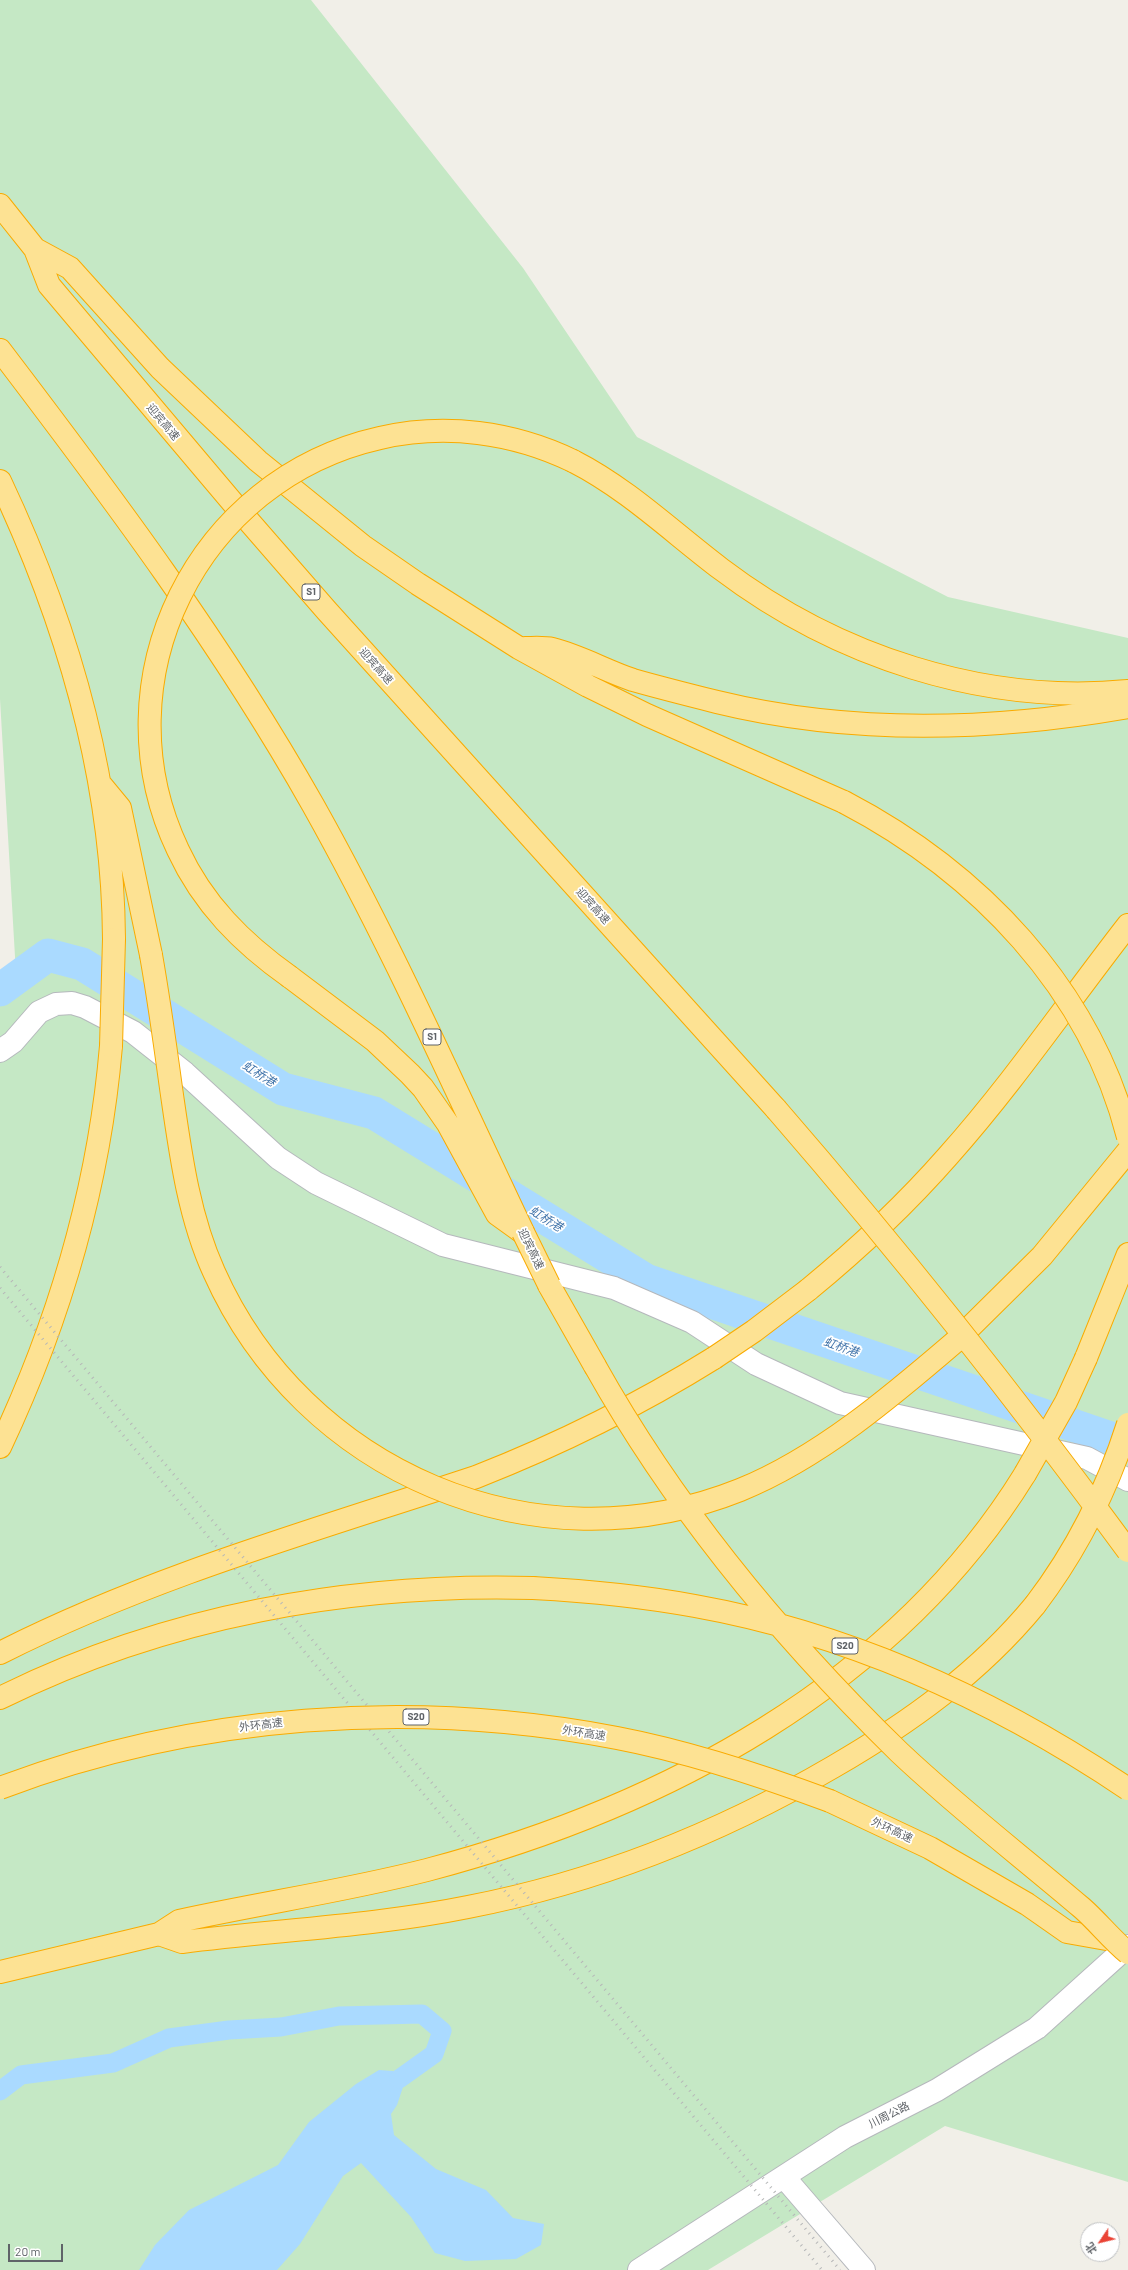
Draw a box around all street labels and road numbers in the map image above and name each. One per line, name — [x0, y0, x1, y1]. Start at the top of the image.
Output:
street label: 迎宾高速 — [144, 401, 182, 443]
road number: S1 — [302, 584, 320, 600]
street label: 迎宾高速 — [356, 645, 396, 687]
street label: 迎宾高速 — [573, 885, 613, 927]
road number: S1 — [423, 1029, 441, 1045]
street label: 迎宾高速 — [515, 1226, 547, 1272]
road number: S20 — [832, 1638, 858, 1654]
road number: S20 — [403, 1709, 429, 1725]
street label: 外环高速 — [238, 1716, 284, 1734]
street label: 外环高速 — [561, 1723, 607, 1743]
street label: 外环高速 — [869, 1815, 915, 1845]
street label: 川周公路 — [866, 2099, 912, 2131]

